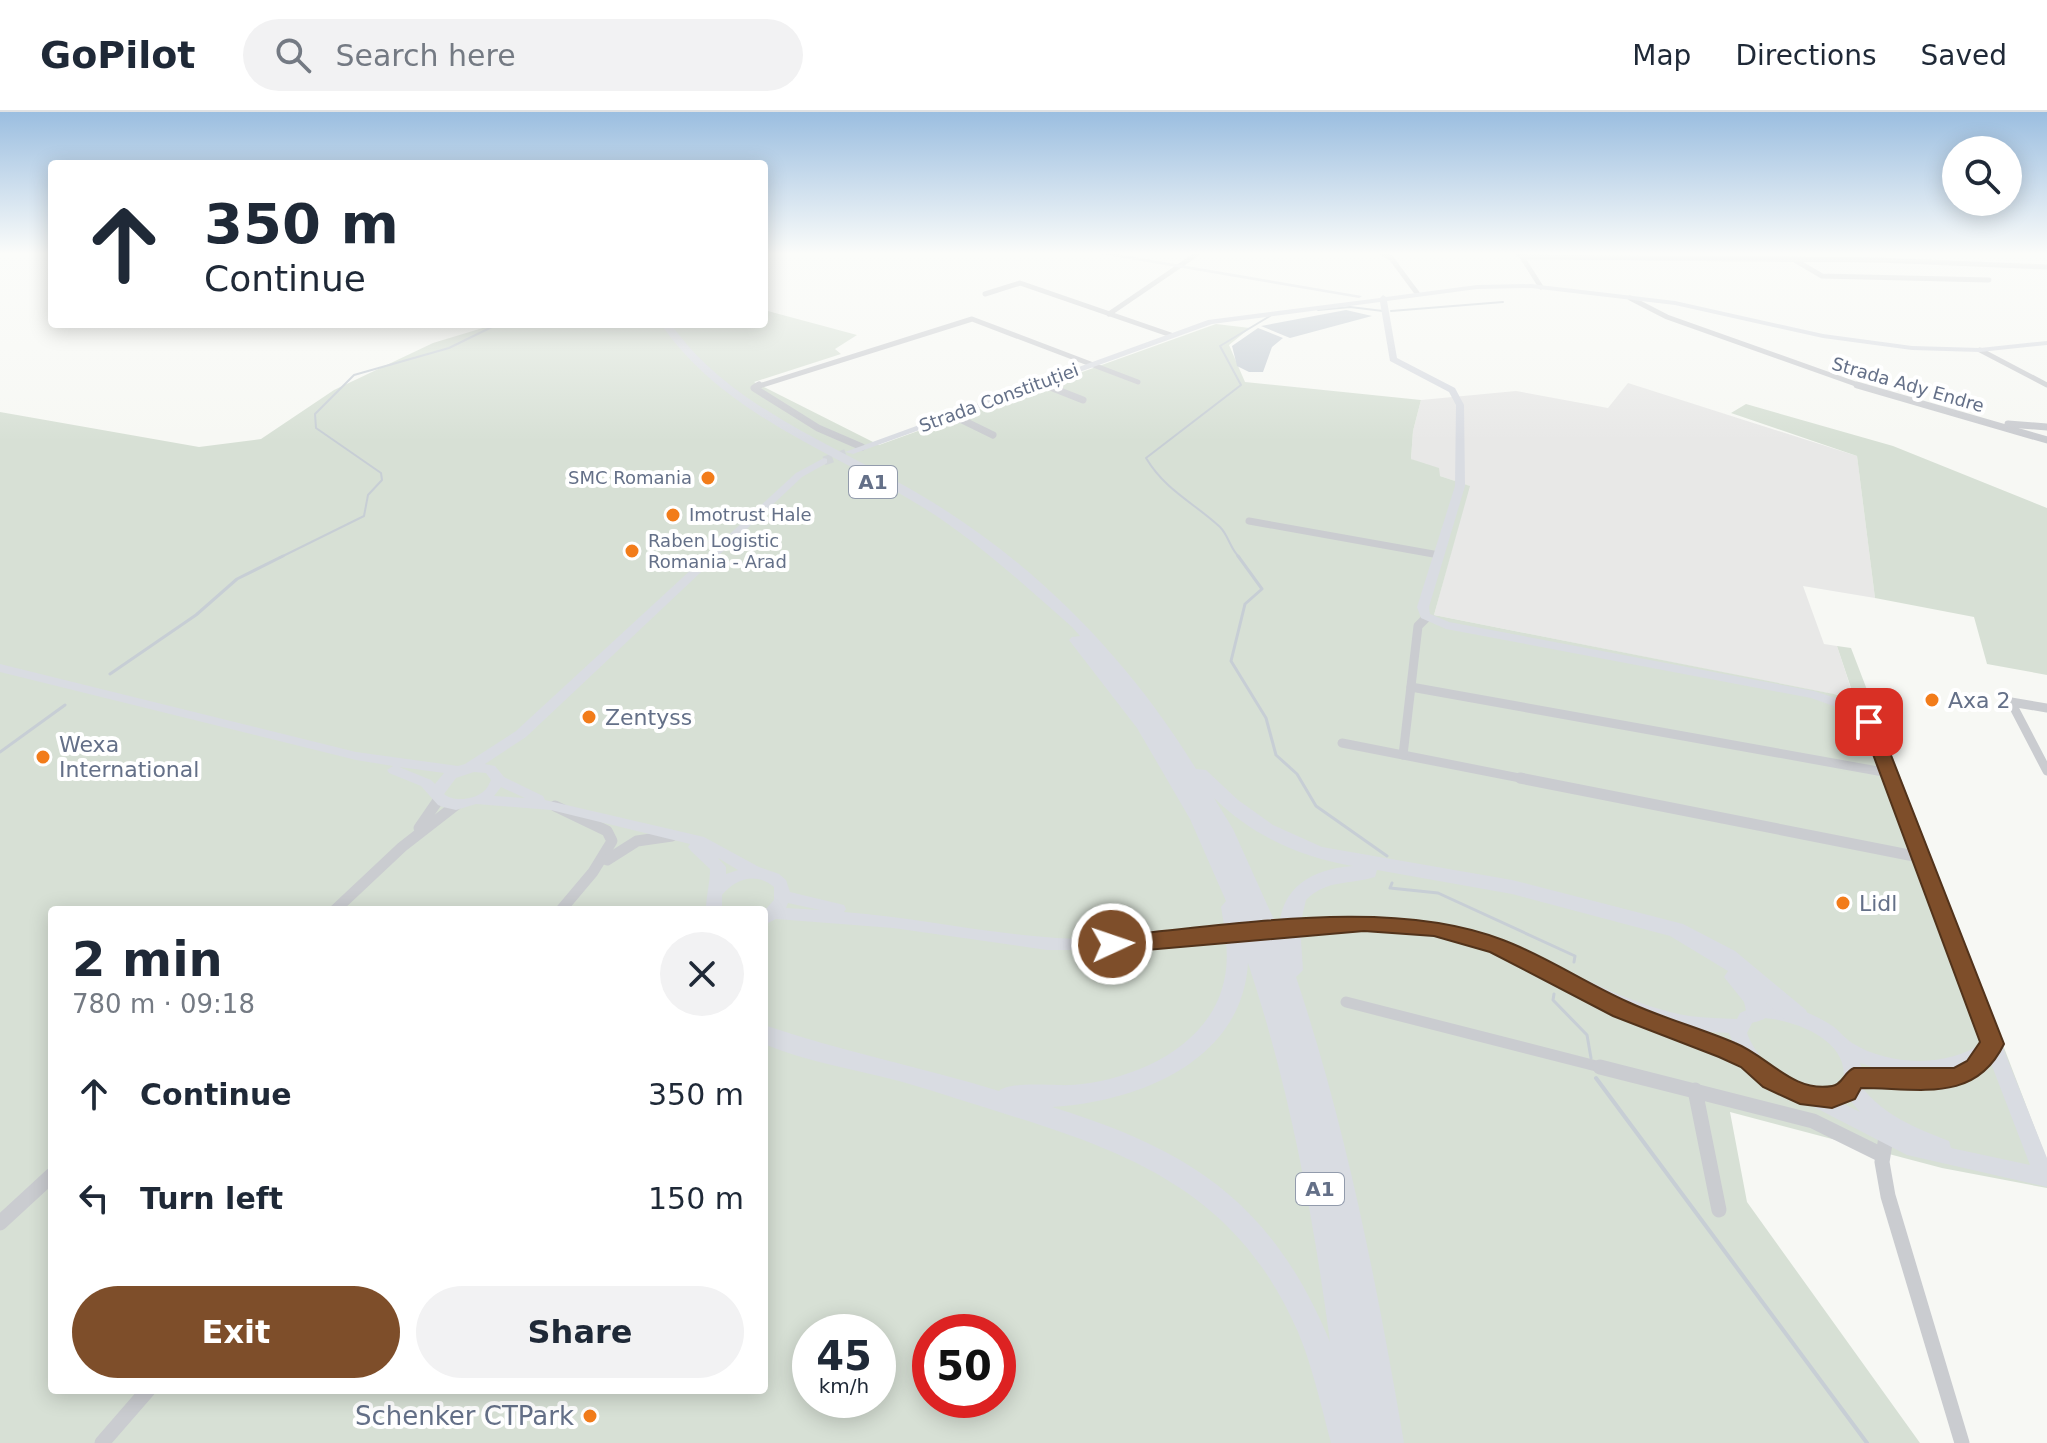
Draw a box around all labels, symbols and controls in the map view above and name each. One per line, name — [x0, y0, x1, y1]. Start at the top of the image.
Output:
search box — [243, 19, 803, 91]
text: GoPilot — [40, 33, 195, 77]
icon: search — [271, 33, 315, 77]
text: Search here — [335, 38, 516, 73]
text: Map — [1632, 39, 1691, 72]
text: Directions — [1735, 39, 1876, 72]
text: Saved — [1920, 39, 2007, 72]
map controls — [1942, 136, 2022, 216]
button: search — [1942, 136, 2022, 216]
text: 350 m — [204, 191, 399, 256]
icon: ahead — [72, 192, 176, 296]
text: Continue — [204, 258, 366, 299]
street label: Strada Ady Endre — [1830, 353, 1987, 416]
street label: Strada Constituției — [916, 359, 1081, 436]
road number: A1 — [849, 466, 897, 498]
place label: SMC Romania — [568, 467, 692, 488]
marker: SMC Romania — [699, 469, 717, 487]
place label: Imotrust Hale — [689, 504, 812, 525]
marker: Imotrust Hale — [664, 506, 682, 524]
place label: Raben Logistic Romania - Arad — [648, 530, 787, 572]
marker: Raben Logistic Romania - Arad — [623, 542, 641, 560]
pin — [1835, 688, 1903, 756]
place label: Axa 2 — [1948, 688, 2011, 713]
marker: Axa 2 — [1923, 691, 1941, 709]
icon: arrive — [1847, 700, 1891, 744]
place label: Zentyss — [605, 705, 692, 730]
marker: Zentyss — [580, 708, 598, 726]
place label: Wexa International — [59, 732, 199, 782]
marker: Wexa International — [34, 748, 52, 766]
place label: Lidl — [1859, 891, 1897, 916]
marker: Lidl — [1834, 894, 1852, 912]
position arrow — [1070, 902, 1154, 986]
text: 2 min — [72, 931, 223, 987]
button: close — [660, 932, 744, 1016]
text: 780 m · 09:18 — [72, 989, 255, 1019]
icon: ahead — [72, 1072, 116, 1116]
text: Continue — [140, 1077, 292, 1112]
text: 350 m — [648, 1077, 744, 1112]
road number: A1 — [1296, 1173, 1344, 1205]
icon: left — [72, 1176, 116, 1220]
text: Turn left — [140, 1181, 283, 1216]
text: 150 m — [648, 1181, 744, 1216]
button: Exit — [72, 1286, 400, 1378]
button: Share — [416, 1286, 744, 1378]
speed limit sign: 50 — [912, 1314, 1016, 1418]
text: 45 — [816, 1333, 872, 1379]
text: km/h — [819, 1374, 869, 1398]
place label: Schenker CTPark — [355, 1401, 574, 1431]
marker: Schenker CTPark — [581, 1407, 599, 1425]

